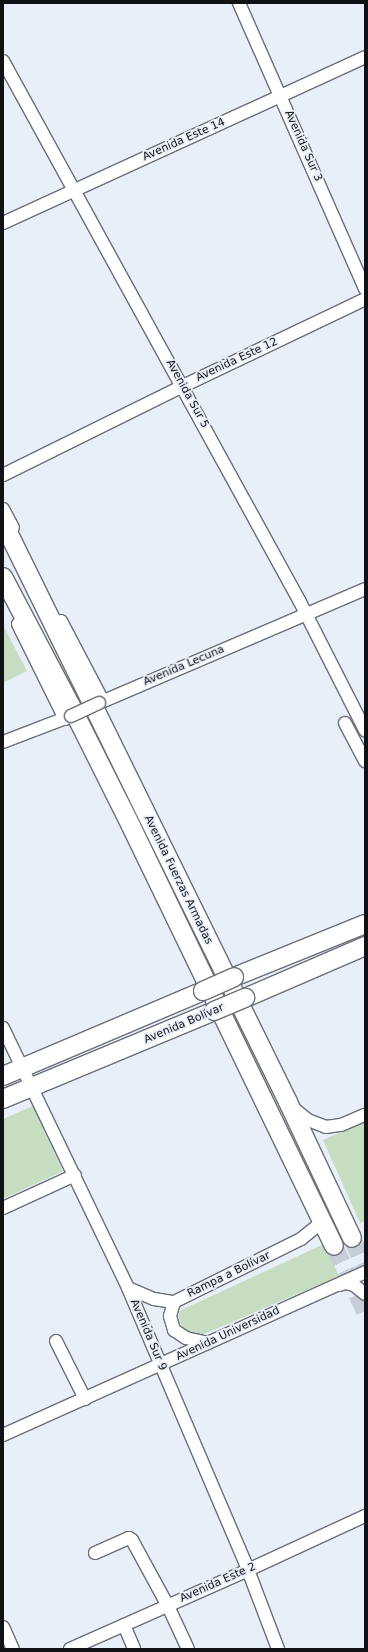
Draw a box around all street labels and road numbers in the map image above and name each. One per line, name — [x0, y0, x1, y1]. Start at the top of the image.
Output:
street label: Avenida Sur 3 — [281, 108, 325, 184]
street label: Avenida Este 14 — [141, 116, 227, 164]
street label: Avenida Este 12 — [194, 335, 280, 385]
street label: Avenida Sur 5 — [163, 357, 211, 431]
street label: Avenida Lecuna — [141, 643, 227, 689]
street label: Avenida Fuerzas Armadas — [141, 813, 215, 947]
street label: Avenida Bolívar — [142, 1001, 226, 1047]
street label: Rampa a Bolívar — [185, 1249, 273, 1301]
street label: Avenida Sur 9 — [127, 1297, 169, 1373]
street label: Avenida Universidad — [174, 1304, 282, 1364]
street label: Avenida Este 2 — [178, 1560, 258, 1606]

